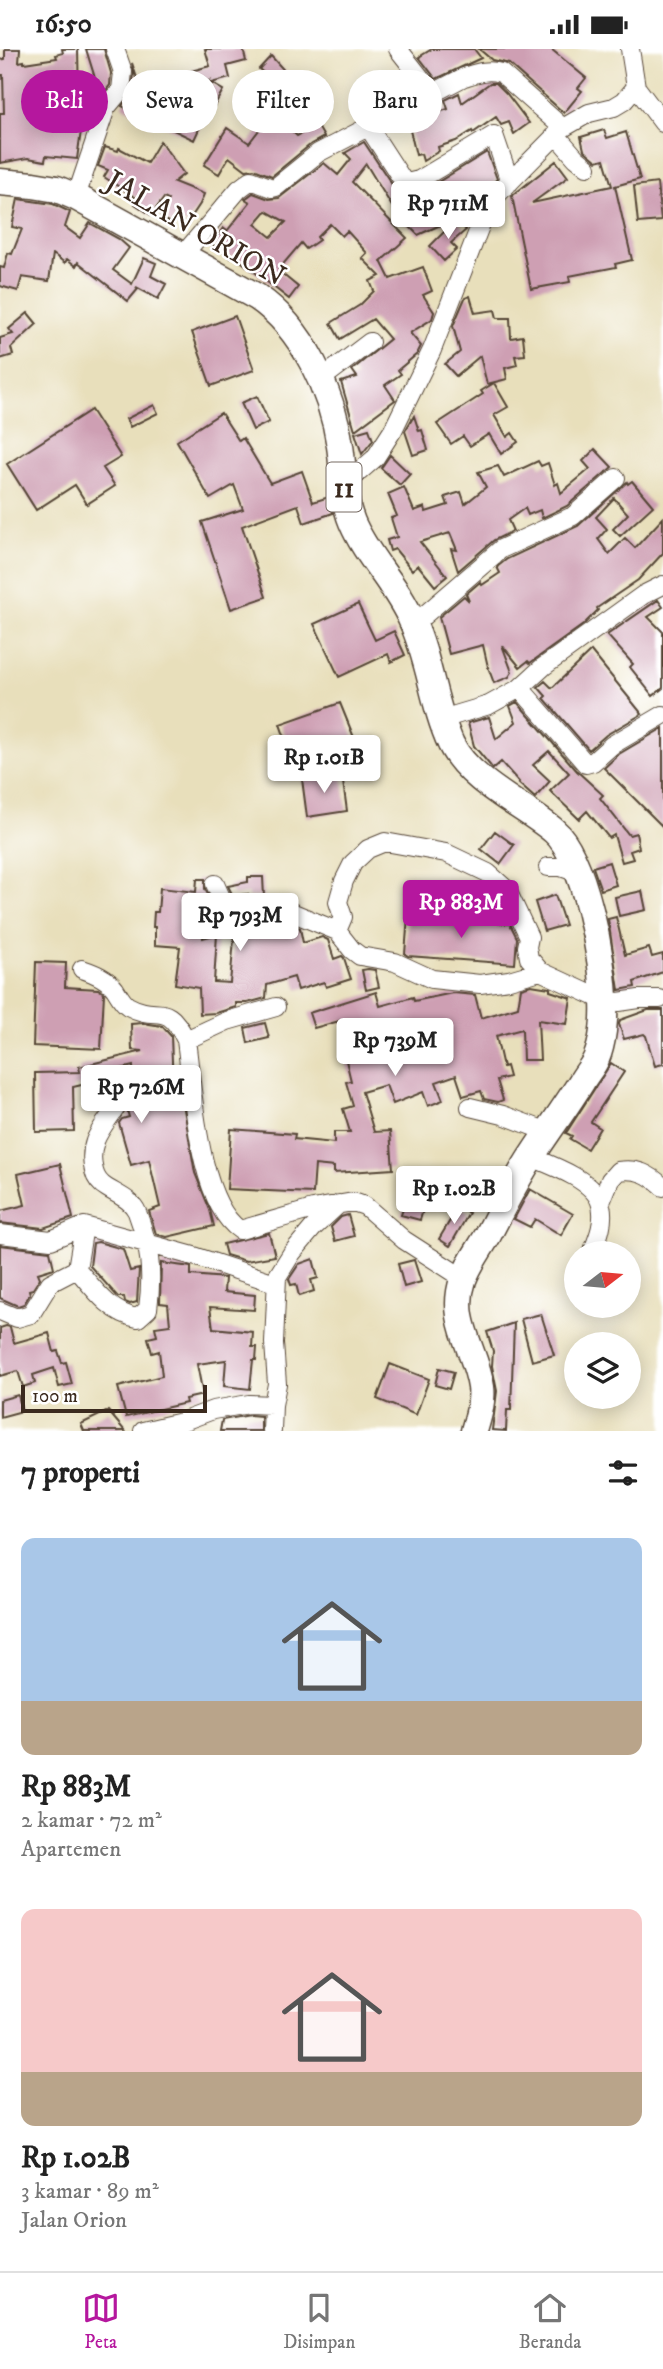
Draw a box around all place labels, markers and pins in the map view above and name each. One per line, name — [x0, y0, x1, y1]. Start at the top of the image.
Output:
pin: Rp 711M — [383, 181, 513, 241]
pin: Rp 1.01B — [252, 735, 396, 795]
pin: Rp 883M — [396, 881, 526, 940]
pin: Rp 793M — [175, 893, 305, 953]
pin: Rp 739M — [330, 1019, 460, 1078]
pin: Rp 726M — [76, 1065, 206, 1125]
pin: Rp 1.02B — [382, 1167, 526, 1226]

